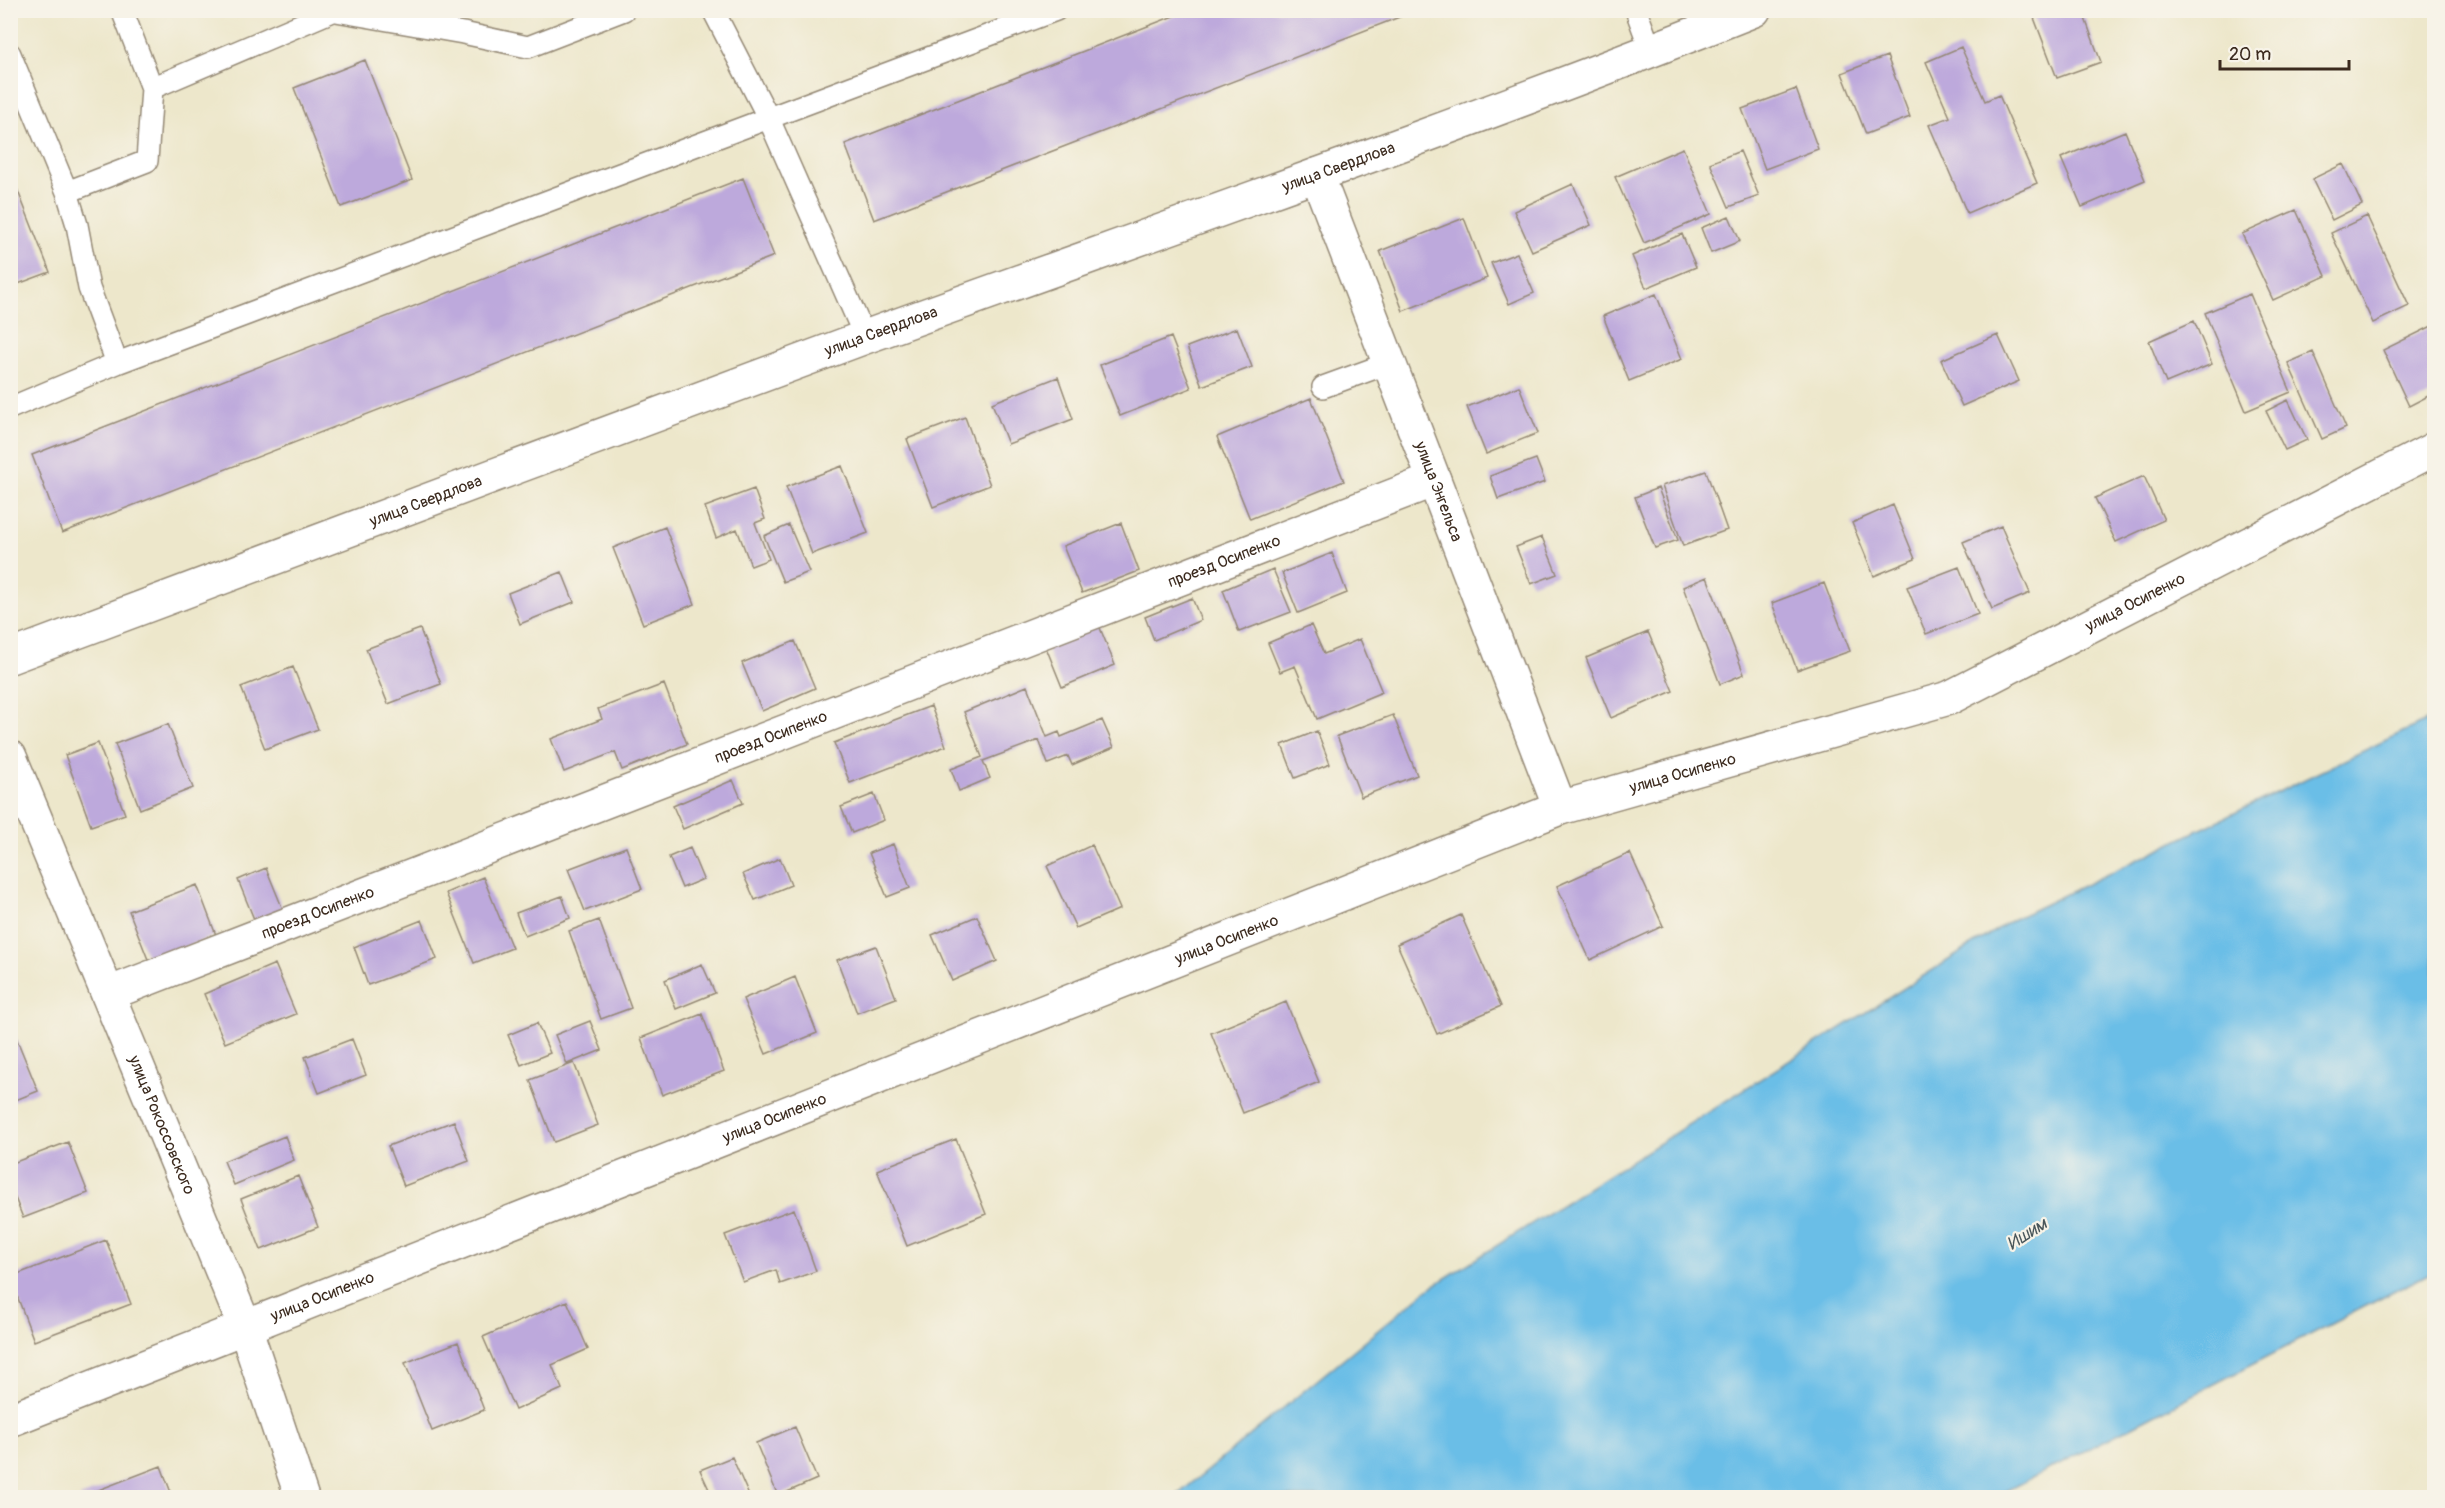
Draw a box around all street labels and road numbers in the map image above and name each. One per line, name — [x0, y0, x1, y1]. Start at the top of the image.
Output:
street label: улица Свердлова — [1278, 137, 1398, 197]
street label: улица Свердлова — [821, 302, 940, 361]
street label: улица Энгельса — [1410, 438, 1467, 544]
street label: улица Свердлова — [366, 471, 485, 532]
street label: проезд Осипенко — [1165, 530, 1284, 592]
street label: улица Осипенко — [2081, 568, 2189, 637]
street label: проезд Осипенко — [712, 706, 831, 768]
street label: улица Осипенко — [1626, 749, 1739, 798]
street label: проезд Осипенко — [259, 882, 377, 944]
street label: улица Осипенко — [1171, 910, 1282, 969]
street label: улица Рокоссовского — [124, 1052, 199, 1198]
street label: улица Осипенко — [719, 1089, 830, 1148]
street label: улица Осипенко — [267, 1267, 378, 1326]

